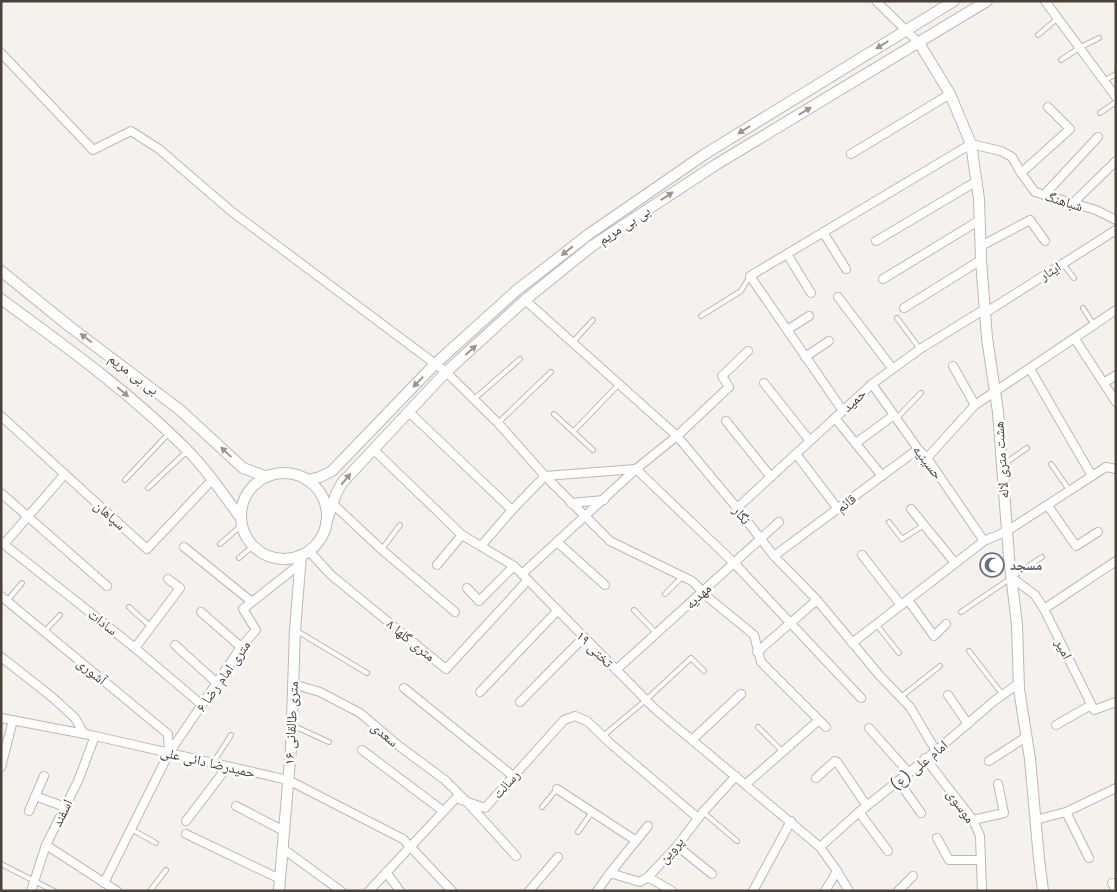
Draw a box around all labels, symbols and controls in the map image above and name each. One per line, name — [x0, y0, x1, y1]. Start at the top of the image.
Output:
one-way arrow — [876, 40, 889, 50]
one-way arrow — [799, 106, 812, 115]
one-way arrow — [737, 125, 750, 135]
street label: شباهنگ — [1042, 186, 1086, 216]
one-way arrow — [661, 192, 674, 201]
street label: بی بی مریم — [594, 201, 654, 249]
one-way arrow — [561, 246, 574, 257]
street label: ایثار — [1034, 257, 1065, 286]
one-way arrow — [80, 333, 93, 344]
one-way arrow — [464, 344, 476, 356]
street label: بی بی مریم — [105, 348, 164, 400]
one-way arrow — [412, 375, 424, 387]
street label: حمید — [838, 384, 871, 416]
one-way arrow — [117, 387, 130, 398]
street label: هشت متری لاله — [988, 421, 1014, 499]
street label: حسینیه — [908, 441, 948, 483]
one-way arrow — [220, 446, 232, 458]
one-way arrow — [340, 473, 351, 486]
street label: قائم — [832, 489, 860, 517]
street label: سپاهان — [90, 495, 130, 535]
street label: نگار — [728, 500, 756, 529]
mosque icon: مسجد — [979, 552, 1005, 578]
place label: مسجد — [1010, 555, 1042, 575]
street label: مهدیه — [680, 579, 716, 613]
street label: سادات — [84, 604, 122, 640]
street label: ۸ متری گلها — [382, 614, 440, 666]
street label: تختی ۱۹ — [572, 626, 618, 672]
street label: امیر — [1050, 635, 1077, 663]
street label: ۶ متری امام رضا — [191, 636, 255, 716]
street label: آشوری — [73, 653, 111, 690]
street label: ۱۶ متری طالقانی — [279, 681, 303, 765]
street label: سعدی — [367, 717, 403, 751]
street label: امام علی (ع) — [886, 735, 952, 795]
street label: حمیدرضا دائی علی — [159, 741, 257, 783]
street label: رسالت — [488, 765, 524, 803]
street label: موسوی — [942, 785, 980, 827]
street label: اسفند — [47, 796, 77, 830]
street label: پروین — [654, 832, 689, 868]

